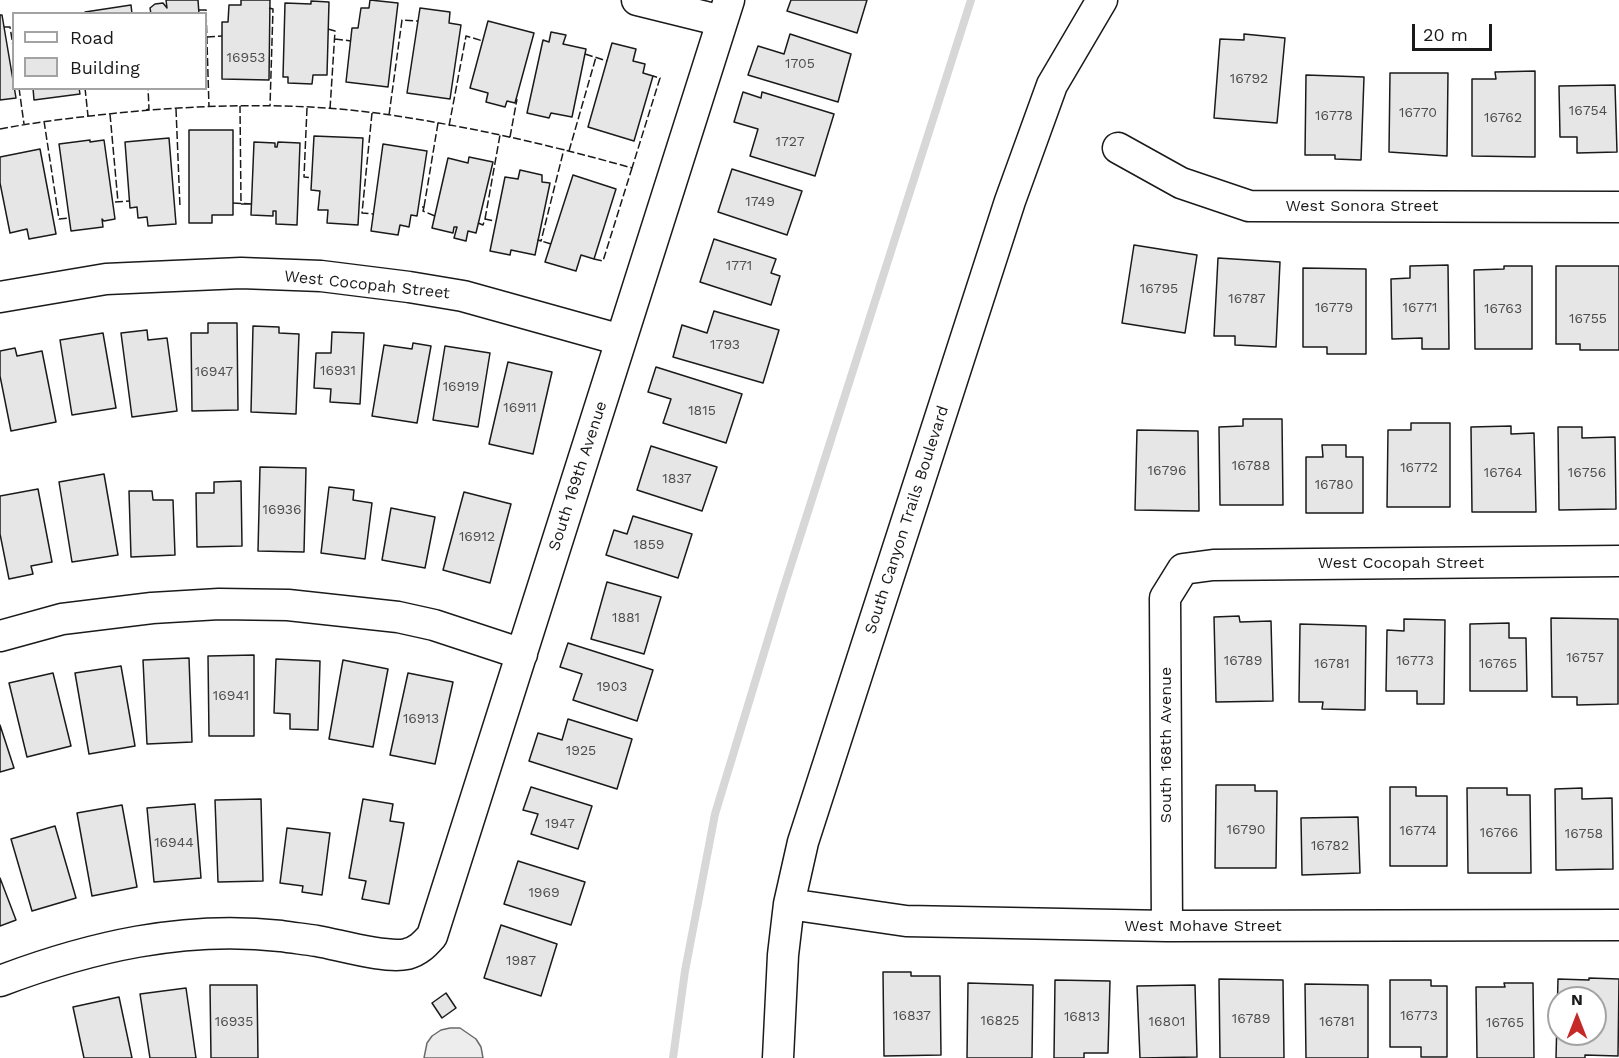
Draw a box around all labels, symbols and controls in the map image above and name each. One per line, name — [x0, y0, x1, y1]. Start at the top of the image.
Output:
legend — [12, 12, 207, 90]
scale bar — [1415, 12, 1494, 50]
text: 20 m — [1423, 24, 1468, 45]
text: Road — [70, 27, 114, 48]
house number: 16953 — [227, 50, 265, 66]
house number: 1705 — [785, 56, 815, 72]
text: Building — [70, 57, 140, 78]
house number: 16792 — [1230, 71, 1268, 87]
house number: 16754 — [1569, 103, 1607, 119]
house number: 16770 — [1399, 105, 1437, 121]
house number: 16778 — [1315, 108, 1353, 124]
house number: 16762 — [1484, 110, 1522, 126]
house number: 1727 — [775, 134, 805, 150]
house number: 1749 — [745, 194, 775, 210]
street label: West Sonora Street — [1286, 196, 1438, 216]
house number: 1771 — [726, 258, 752, 274]
street label: West Cocopah Street — [283, 267, 451, 303]
house number: 16795 — [1140, 281, 1178, 297]
house number: 16787 — [1228, 291, 1266, 307]
house number: 16779 — [1315, 300, 1353, 316]
house number: 16771 — [1403, 300, 1437, 316]
house number: 16763 — [1484, 301, 1522, 317]
house number: 16755 — [1569, 311, 1607, 327]
house number: 1793 — [710, 337, 740, 353]
house number: 16931 — [320, 363, 356, 379]
house number: 16947 — [195, 364, 233, 380]
house number: 16919 — [443, 379, 479, 395]
street label: South 169th Avenue — [545, 399, 611, 553]
house number: 16911 — [503, 400, 537, 416]
house number: 1815 — [688, 403, 716, 419]
street label: South Canyon Trails Boulevard — [861, 403, 953, 637]
house number: 16788 — [1232, 458, 1270, 474]
house number: 16772 — [1400, 460, 1438, 476]
house number: 16796 — [1148, 463, 1186, 479]
house number: 16764 — [1484, 465, 1522, 481]
house number: 16756 — [1568, 465, 1606, 481]
house number: 1837 — [662, 471, 692, 487]
house number: 16780 — [1315, 477, 1353, 493]
house number: 16936 — [262, 502, 302, 518]
house number: 16912 — [459, 529, 495, 545]
house number: 1859 — [634, 537, 664, 553]
street label: West Cocopah Street — [1318, 553, 1484, 573]
house number: 1881 — [612, 610, 640, 626]
house number: 16757 — [1566, 650, 1604, 666]
house number: 16789 — [1224, 653, 1262, 669]
house number: 16773 — [1396, 653, 1434, 669]
house number: 16781 — [1314, 656, 1350, 672]
house number: 16765 — [1479, 656, 1517, 672]
street label: South 168th Avenue — [1156, 667, 1176, 823]
house number: 1903 — [597, 679, 627, 695]
house number: 16941 — [213, 688, 249, 704]
house number: 16913 — [403, 711, 439, 727]
house number: 1925 — [566, 743, 596, 759]
house number: 1947 — [545, 816, 575, 832]
house number: 16790 — [1226, 822, 1266, 838]
house number: 16774 — [1399, 823, 1437, 839]
house number: 16766 — [1480, 825, 1518, 841]
house number: 16758 — [1565, 826, 1603, 842]
house number: 16944 — [154, 835, 194, 851]
house number: 16782 — [1311, 838, 1349, 854]
house number: 1969 — [528, 885, 560, 901]
street label: West Mohave Street — [1124, 916, 1282, 936]
house number: 1987 — [506, 953, 536, 969]
north arrow — [1547, 986, 1607, 1046]
text: N — [1571, 990, 1583, 1009]
house number: 16837 — [893, 1008, 931, 1024]
house number: 16773 — [1400, 1008, 1438, 1024]
house number: 16813 — [1064, 1009, 1100, 1025]
house number: 16789 — [1232, 1011, 1270, 1027]
house number: 16825 — [981, 1013, 1019, 1029]
house number: 16935 — [215, 1014, 253, 1030]
house number: 16801 — [1149, 1014, 1185, 1030]
house number: 16781 — [1319, 1014, 1355, 1030]
house number: 16765 — [1486, 1015, 1524, 1031]

